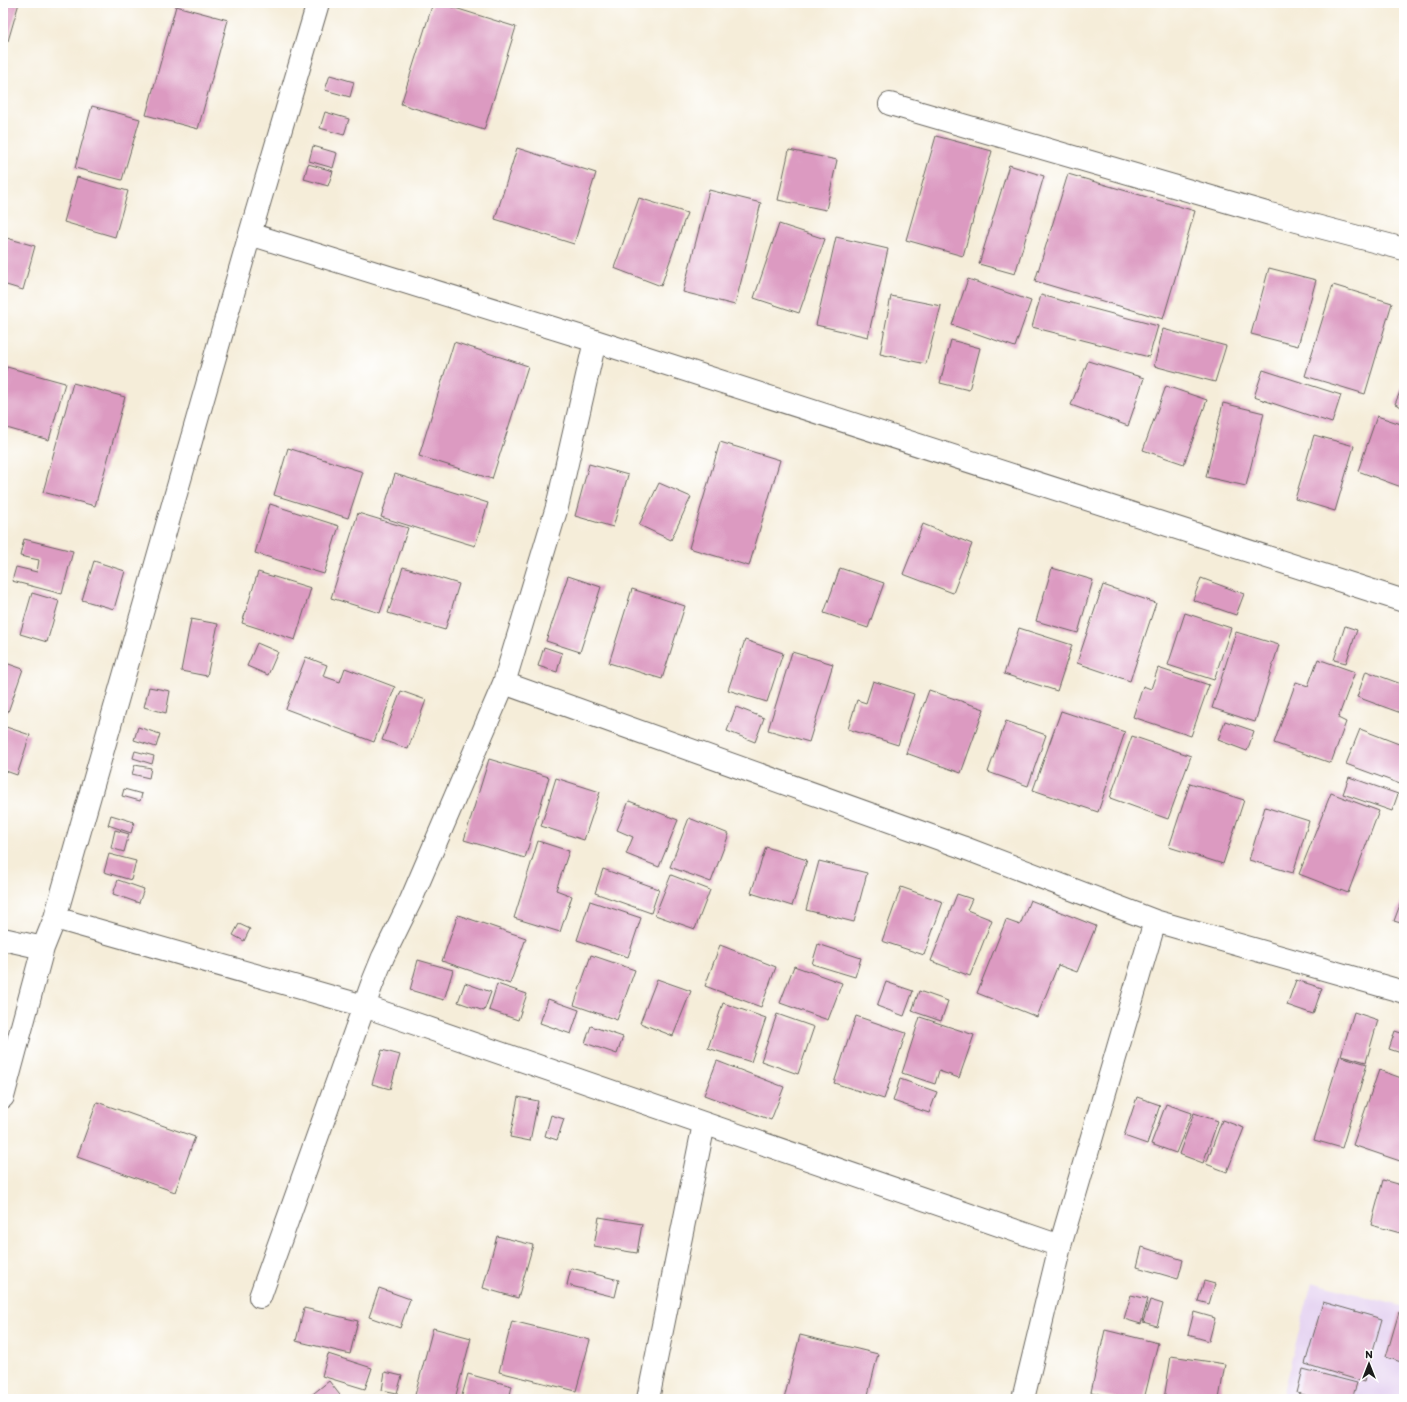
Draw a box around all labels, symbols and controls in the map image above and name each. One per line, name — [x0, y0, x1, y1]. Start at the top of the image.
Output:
north arrow — [1349, 1344, 1389, 1384]
text: N — [1365, 1348, 1373, 1361]

